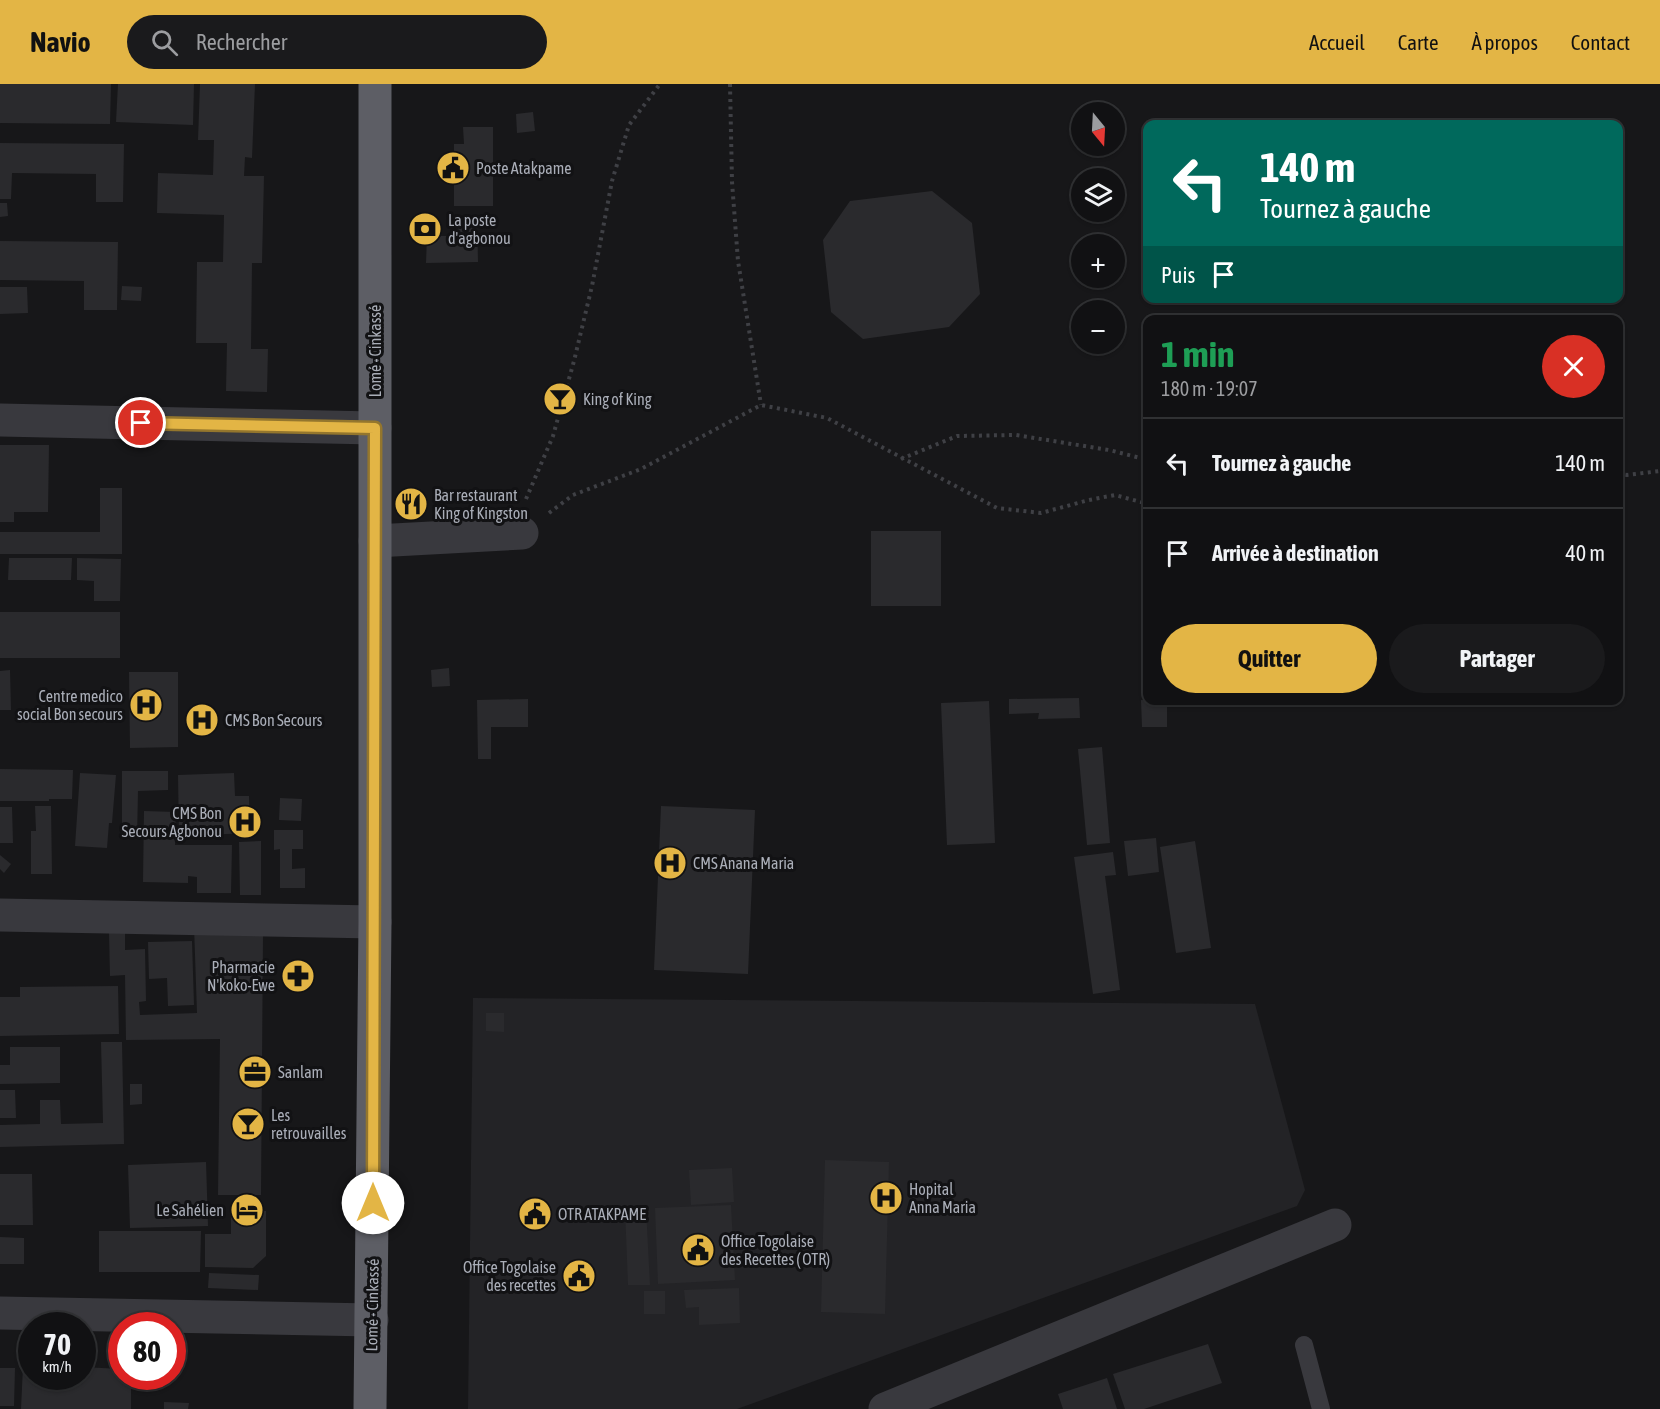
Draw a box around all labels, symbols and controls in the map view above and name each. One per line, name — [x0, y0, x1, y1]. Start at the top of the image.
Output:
search box — [127, 15, 547, 69]
text: Navio — [30, 26, 91, 58]
icon: search — [148, 26, 181, 59]
text: Rechercher — [196, 29, 287, 55]
text: Accueil — [1309, 30, 1365, 54]
text: Carte — [1398, 30, 1438, 54]
text: À propos — [1471, 30, 1538, 54]
text: Contact — [1571, 30, 1630, 54]
north arrow — [1071, 102, 1125, 156]
map controls — [1071, 102, 1125, 354]
text: 140 m — [1260, 143, 1355, 191]
icon: left — [1161, 144, 1239, 222]
public building icon: Poste Atakpame — [435, 150, 471, 186]
place label: Poste Atakpame — [476, 159, 572, 178]
button: layers — [1071, 168, 1125, 222]
text: Tournez à gauche — [1260, 193, 1431, 224]
bank icon: La poste d'agbonou — [407, 211, 443, 247]
place label: La poste d'agbonou — [448, 211, 511, 248]
button: + — [1071, 234, 1125, 288]
icon: arrive — [1207, 258, 1240, 291]
text: Puis — [1161, 262, 1195, 288]
button: − — [1071, 300, 1125, 354]
street label: Lomé - Cinkassé — [366, 305, 384, 397]
text: 1 min — [1161, 333, 1235, 375]
button: close — [1542, 335, 1605, 398]
text: 180 m · 19:07 — [1161, 377, 1258, 400]
bar icon: King of King — [542, 381, 578, 417]
place label: King of King — [583, 390, 652, 409]
pin — [115, 397, 166, 448]
icon: arrive — [124, 406, 157, 439]
icon: left — [1161, 447, 1194, 480]
text: Tournez à gauche — [1212, 450, 1351, 476]
text: 140 m — [1555, 450, 1605, 476]
restaurant icon: Bar restaurant King of Kingston — [393, 486, 429, 522]
place label: Bar restaurant King of Kingston — [434, 486, 528, 523]
icon: arrive — [1161, 537, 1194, 570]
text: Arrivée à destination — [1212, 540, 1379, 566]
text: 40 m — [1565, 540, 1605, 566]
button: Quitter — [1161, 624, 1377, 693]
button: Partager — [1389, 624, 1605, 693]
place label: Centre medico social Bon secours — [17, 687, 123, 723]
hospital icon: Centre medico social Bon secours — [128, 687, 164, 723]
hospital icon: CMS Bon Secours — [184, 702, 220, 738]
place label: CMS Bon Secours — [225, 711, 323, 729]
place label: CMS Bon Secours Agbonou — [122, 804, 222, 841]
hospital icon: CMS Bon Secours Agbonou — [227, 804, 263, 840]
hospital icon: CMS Anana Maria — [652, 845, 688, 881]
place label: CMS Anana Maria — [693, 854, 794, 872]
place label: Pharmacie N'koko-Ewe — [207, 958, 275, 994]
pharmacy icon: Pharmacie N'koko-Ewe — [280, 958, 316, 994]
office icon: Sanlam — [237, 1054, 273, 1090]
place label: Sanlam — [278, 1063, 323, 1081]
bar icon: Les retrouvailles — [230, 1106, 266, 1142]
place label: Les retrouvailles — [271, 1106, 347, 1142]
position arrow — [341, 1171, 405, 1235]
hospital icon: Hopital Anna Maria — [868, 1180, 904, 1216]
place label: Hopital Anna Maria — [909, 1180, 976, 1216]
hotel icon: Le Sahélien — [229, 1192, 265, 1228]
public building icon: OTR ATAKPAME — [517, 1196, 553, 1232]
place label: Le Sahélien — [156, 1201, 224, 1219]
place label: OTR ATAKPAME — [558, 1205, 646, 1223]
public building icon: Office Togolaise des Recettes ( OTR) — [680, 1232, 716, 1268]
place label: Office Togolaise des Recettes ( OTR) — [721, 1232, 830, 1269]
place label: Office Togolaise des recettes — [463, 1258, 556, 1294]
public building icon: Office Togolaise des recettes — [561, 1258, 597, 1294]
street label: Lomé - Cinkassé — [362, 1259, 382, 1351]
speed limit sign: 80 — [108, 1312, 186, 1390]
text: 70 — [43, 1327, 71, 1361]
text: km/h — [42, 1358, 72, 1375]

